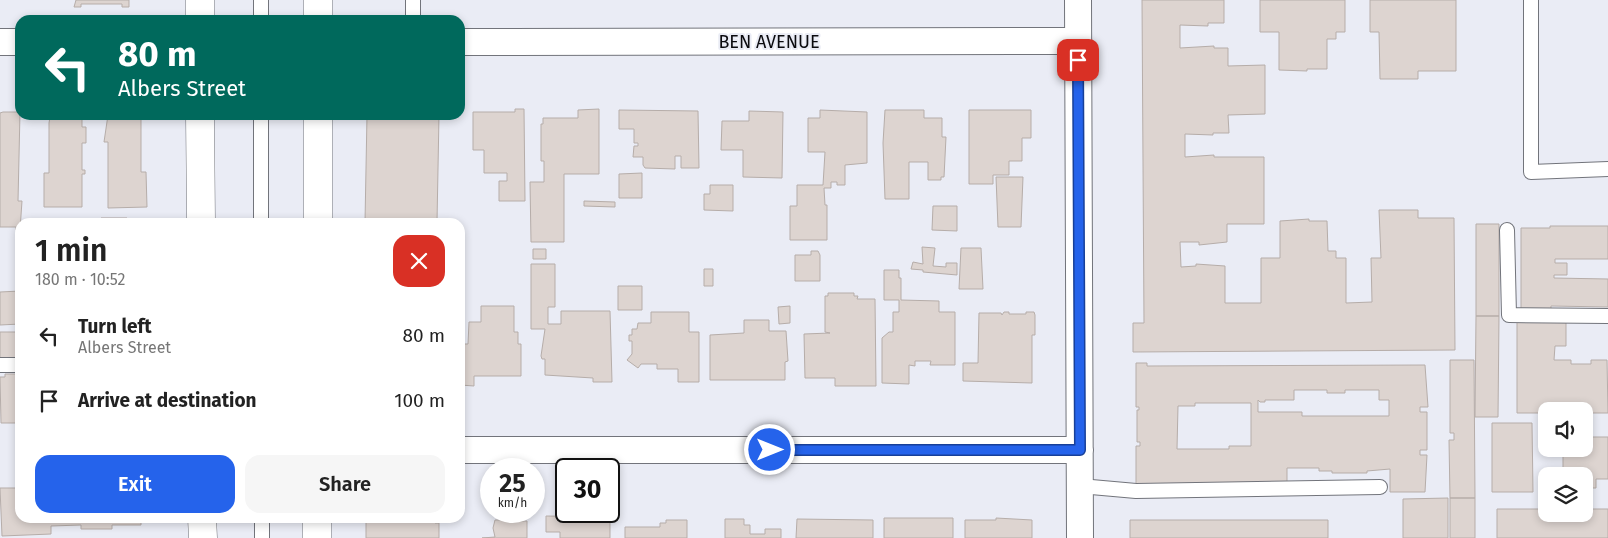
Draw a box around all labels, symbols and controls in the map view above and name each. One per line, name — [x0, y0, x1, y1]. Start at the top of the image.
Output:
street label: BEN AVENUE — [718, 31, 820, 53]
text: 80 m — [118, 33, 197, 75]
icon: left — [35, 35, 100, 100]
pin — [1057, 39, 1099, 81]
icon: arrive — [1064, 46, 1092, 74]
text: Albers Street — [118, 75, 246, 102]
text: 1 min — [35, 233, 107, 269]
button: close — [393, 235, 445, 287]
text: 180 m · 10:52 — [35, 270, 125, 289]
text: Turn left — [78, 315, 152, 338]
icon: left — [35, 322, 63, 350]
text: 80 m — [403, 324, 445, 347]
text: Albers Street — [78, 338, 171, 357]
icon: arrive — [35, 387, 63, 415]
text: Arrive at destination — [78, 389, 257, 412]
text: 100 m — [394, 389, 445, 412]
map controls — [1538, 402, 1593, 522]
button: sound — [1538, 402, 1593, 457]
position arrow — [743, 423, 795, 475]
button: Exit — [35, 455, 235, 513]
button: Share — [245, 455, 445, 513]
speed limit sign: 30 — [555, 458, 620, 523]
button: layers — [1538, 467, 1593, 522]
text: 25 — [499, 469, 526, 499]
text: km/h — [498, 496, 527, 510]

